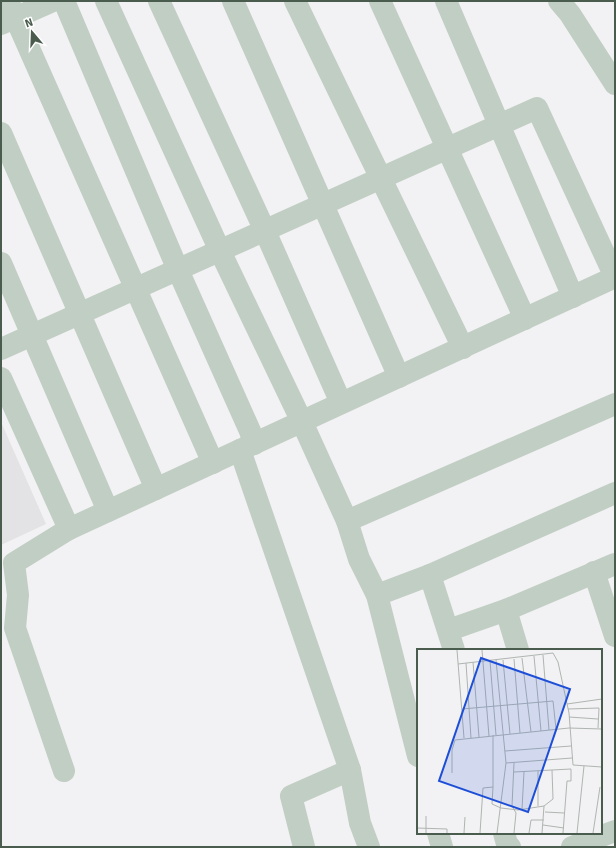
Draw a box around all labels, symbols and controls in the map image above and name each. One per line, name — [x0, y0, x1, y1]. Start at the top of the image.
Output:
north arrow — [12, 12, 52, 52]
text: N — [23, 16, 35, 30]
inset map — [417, 649, 602, 834]

